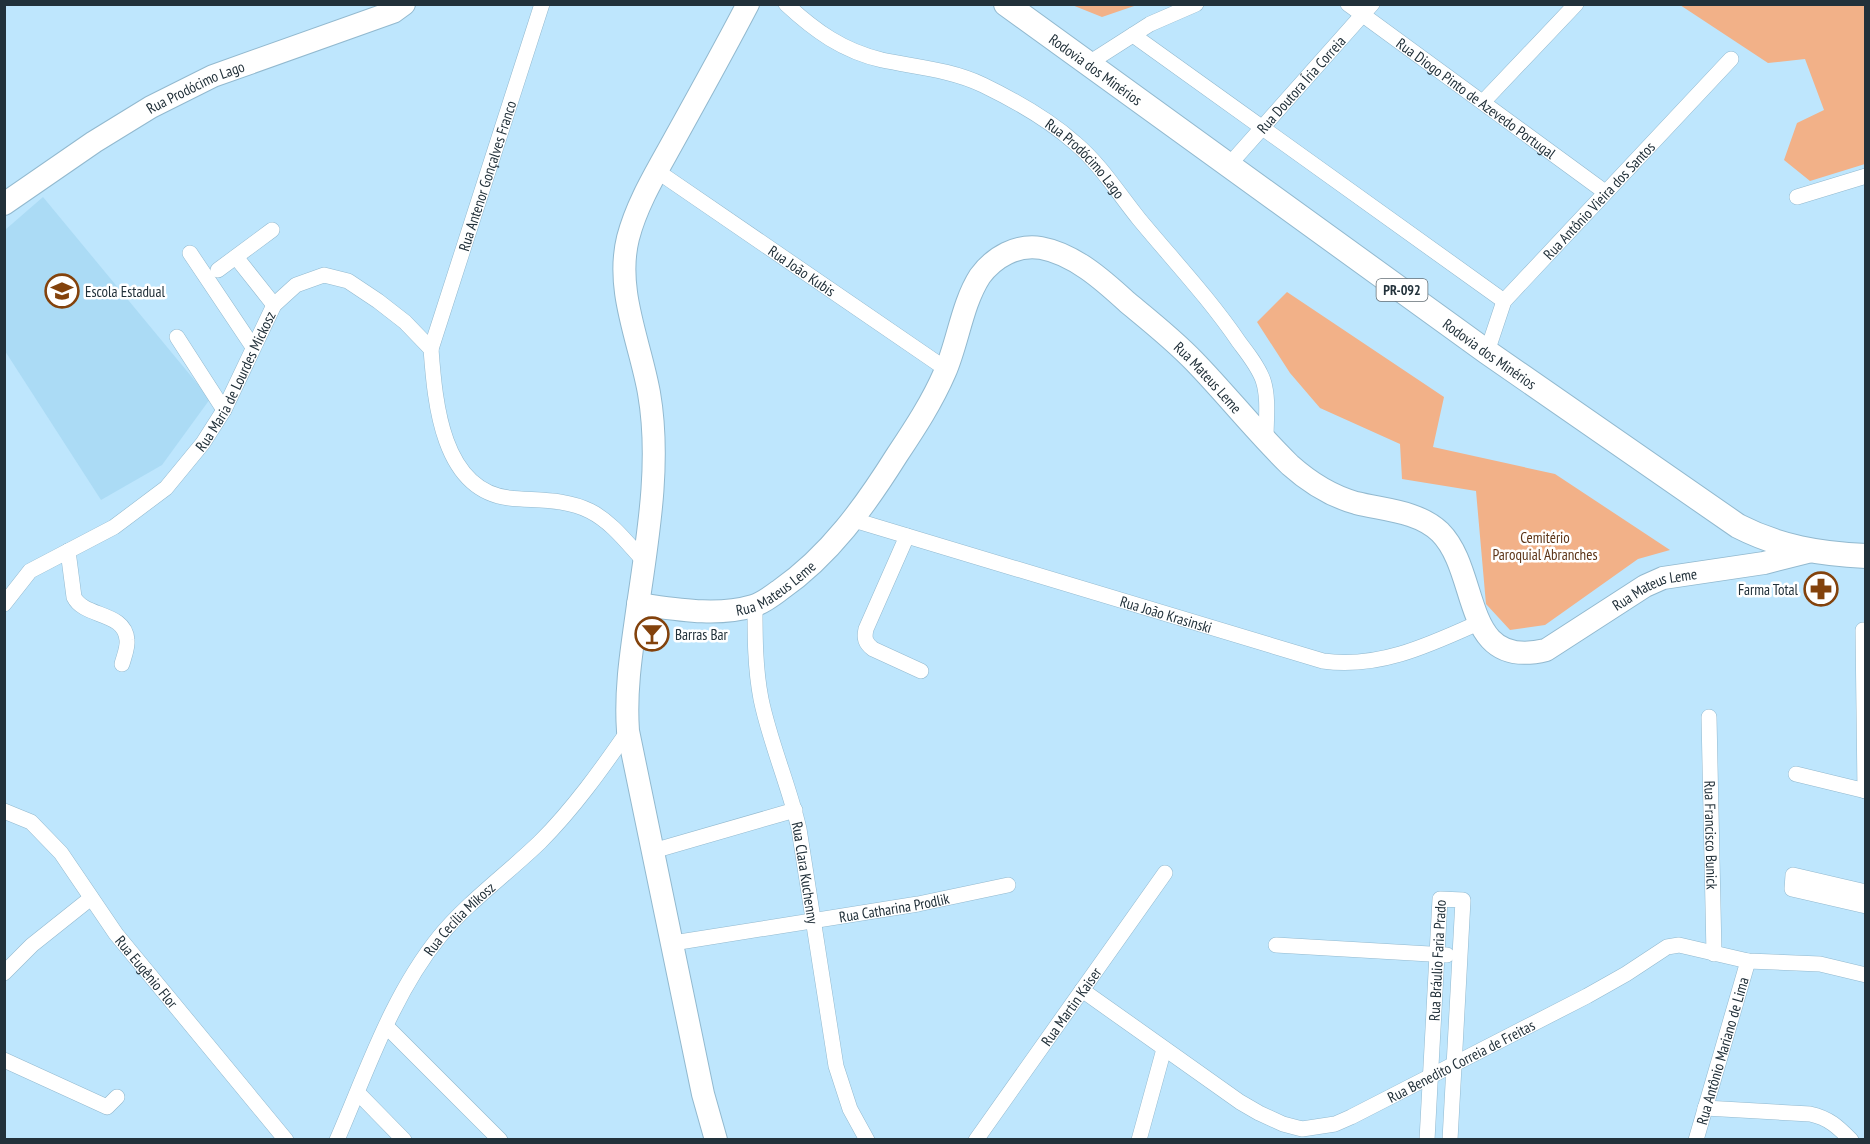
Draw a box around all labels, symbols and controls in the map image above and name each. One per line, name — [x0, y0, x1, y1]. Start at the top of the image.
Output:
street label: Rodovia dos Minérios — [1046, 29, 1146, 109]
street label: Rua Doutora Íria Correia — [1252, 31, 1349, 137]
street label: Rua Diogo Pinto de Azevedo Portugal — [1393, 33, 1560, 163]
street label: Rua Prodócimo Lago — [142, 56, 247, 117]
street label: Rua Antenor Gonçalves Franco — [454, 98, 520, 253]
street label: Rua Prodócimo Lago — [1042, 114, 1129, 202]
street label: Rua Antônio Vieira dos Santos — [1539, 137, 1658, 263]
street label: Rua João Kubis — [765, 241, 839, 300]
school or university icon: Escola Estadual — [44, 273, 80, 309]
road number: PR-092 — [1376, 279, 1428, 301]
place label: Escola Estadual — [85, 282, 165, 301]
street label: Rua Maria de Lourdes Mickosz — [191, 308, 279, 455]
street label: Rodovia dos Minérios — [1440, 314, 1540, 393]
street label: Rua Mateus Leme — [1170, 337, 1246, 417]
park label: Cemitério Paroquial Abranches — [1493, 528, 1597, 564]
street label: Rua Mateus Leme — [734, 556, 819, 619]
street label: Rua Mateus Leme — [1608, 564, 1698, 614]
pharmacy icon: Farma Total — [1803, 571, 1839, 607]
place label: Farma Total — [1738, 580, 1799, 599]
street label: Rua João Krasinski — [1118, 591, 1214, 637]
bar icon: Barras Bar — [634, 616, 670, 652]
place label: Barras Bar — [675, 625, 729, 644]
street label: Rua Francisco Bunick — [1701, 780, 1722, 890]
street label: Rua Clara Kuchenny — [788, 820, 823, 925]
street label: Rua Cecília Mikosz — [419, 877, 499, 959]
street label: Rua Catharina Prodlik — [838, 888, 951, 926]
street label: Rua Bráulio Faria Prado — [1424, 899, 1449, 1021]
street label: Rua Eugênio Flor — [112, 931, 183, 1012]
street label: Rua Martin Kaiser — [1036, 962, 1106, 1049]
street label: Rua Antônio Mariano de Lima — [1692, 975, 1752, 1127]
street label: Rua Benedito Correia de Freitas — [1384, 1015, 1538, 1106]

